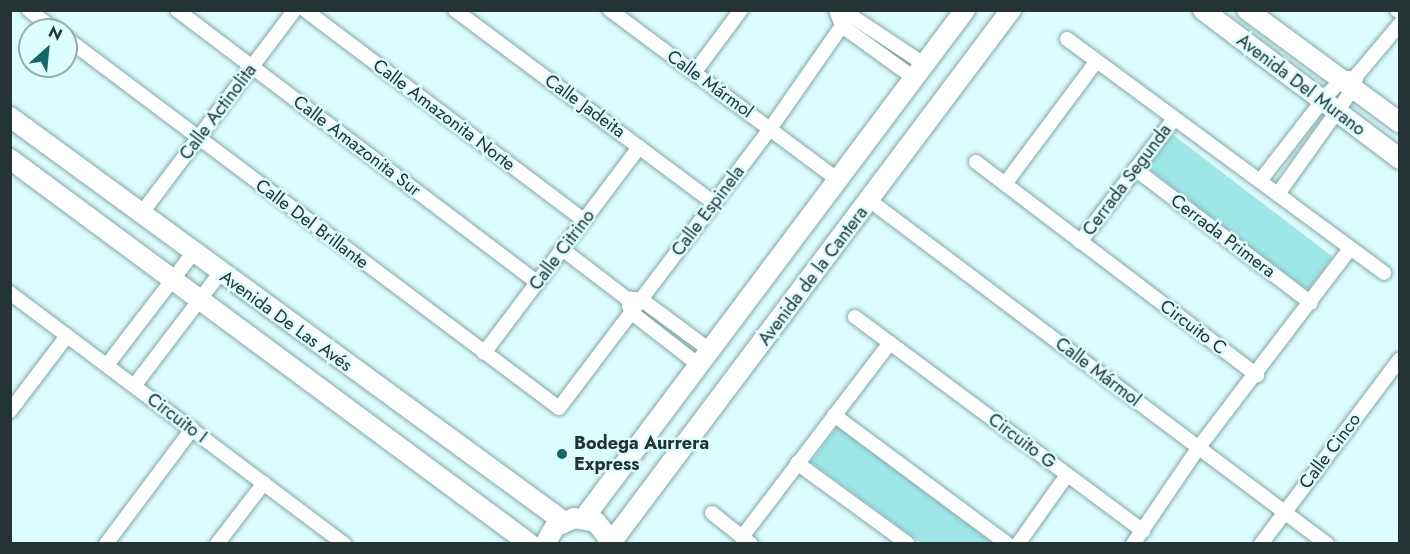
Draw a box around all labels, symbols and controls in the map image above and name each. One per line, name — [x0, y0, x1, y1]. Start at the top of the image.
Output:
north arrow — [18, 18, 78, 78]
text: N — [45, 20, 66, 46]
street label: Avenida Del Murano — [1232, 30, 1370, 140]
street label: Calle Mármol — [663, 45, 757, 123]
street label: Calle Amazonita Norte — [369, 54, 519, 176]
street label: Calle Actinolita — [175, 60, 261, 164]
street label: Calle Jadeita — [541, 70, 629, 142]
street label: Calle Amazonita Sur — [289, 91, 425, 201]
street label: Cerrada Segunda — [1078, 120, 1176, 240]
street label: Calle Espinela — [667, 162, 749, 260]
street label: Calle Del Brillante — [251, 174, 373, 274]
street label: Cerrada Primera — [1166, 190, 1280, 282]
street label: Avenida de la Cantera — [754, 202, 872, 350]
street label: Calle Citrino — [525, 205, 599, 295]
street label: Avenida De Las Avés — [216, 266, 356, 376]
street label: Circuito C — [1156, 295, 1230, 359]
street label: Calle Mármol — [1051, 333, 1145, 411]
street label: Circuito I — [143, 388, 211, 448]
street label: Circuito G — [984, 409, 1060, 473]
street label: Calle Cinco — [1295, 409, 1365, 493]
place label: Bodega Aurrera Express — [574, 433, 709, 476]
marker: Bodega Aurrera Express — [555, 447, 569, 461]

